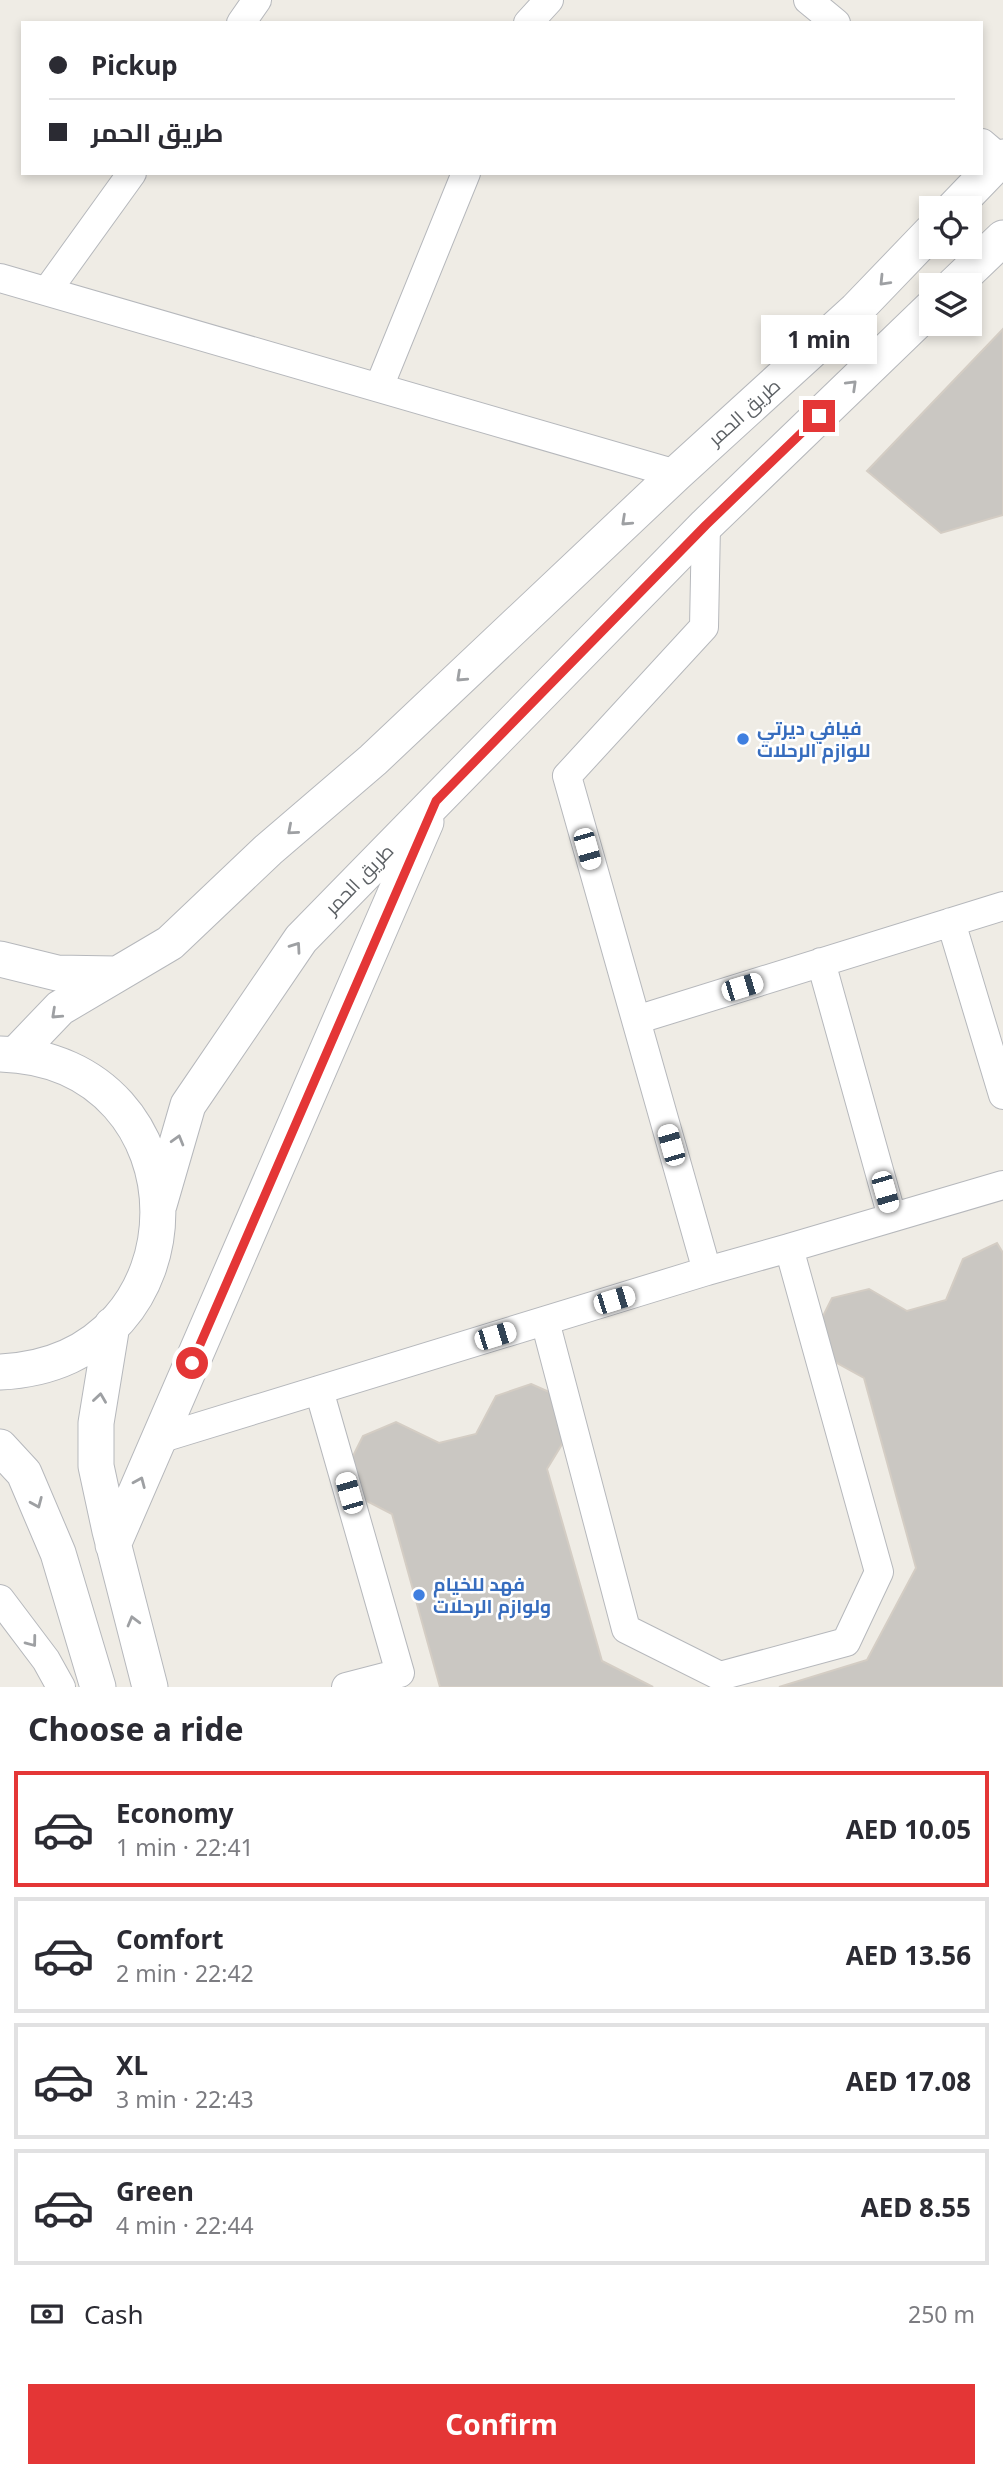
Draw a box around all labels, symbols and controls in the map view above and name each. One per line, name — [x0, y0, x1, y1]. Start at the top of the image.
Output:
text: Pickup — [91, 47, 178, 83]
text: طريق الحمر — [91, 114, 224, 150]
map controls — [919, 196, 982, 336]
button: locate — [919, 196, 982, 259]
one-way arrow — [879, 273, 892, 286]
button: layers — [919, 273, 982, 336]
callout: 1 min — [761, 314, 877, 364]
text: 1 min — [787, 323, 851, 355]
street label: طريق الحمر — [702, 373, 786, 452]
one-way arrow — [843, 380, 856, 393]
route end — [803, 400, 835, 432]
one-way arrow — [621, 513, 634, 525]
one-way arrow — [456, 669, 469, 682]
place label: فيافي ديرتي للوازم الرحلات — [757, 715, 871, 764]
marker: فيافي ديرتي للوازم الرحلات — [735, 731, 751, 747]
one-way arrow — [287, 822, 300, 834]
car — [572, 826, 603, 872]
street label: طريق الحمر — [318, 838, 399, 921]
one-way arrow — [288, 942, 300, 955]
car — [719, 971, 766, 1003]
one-way arrow — [51, 1005, 64, 1018]
car — [656, 1122, 687, 1168]
one-way arrow — [169, 1134, 184, 1146]
car — [870, 1169, 901, 1215]
car — [591, 1284, 638, 1316]
car — [472, 1320, 519, 1352]
route start — [176, 1347, 208, 1379]
one-way arrow — [92, 1392, 107, 1404]
car — [334, 1470, 365, 1516]
one-way arrow — [132, 1477, 146, 1489]
one-way arrow — [28, 1496, 42, 1508]
place label: فهد للخيام ولوازم الرحلات — [433, 1571, 551, 1620]
marker: فهد للخيام ولوازم الرحلات — [411, 1587, 427, 1603]
one-way arrow — [127, 1615, 141, 1627]
one-way arrow — [24, 1634, 37, 1647]
text: Choose a ride — [28, 1707, 244, 1750]
text: Economy — [116, 1795, 234, 1831]
icon: car — [32, 1798, 95, 1861]
text: AED 10.05 — [846, 1811, 971, 1847]
text: 1 min · 22:41 — [116, 1831, 254, 1863]
text: Comfort — [116, 1921, 224, 1957]
icon: car — [32, 1924, 95, 1987]
text: AED 13.56 — [846, 1937, 971, 1973]
text: 2 min · 22:42 — [116, 1957, 254, 1989]
text: XL — [116, 2047, 148, 2083]
icon: car — [32, 2050, 95, 2113]
text: AED 17.08 — [846, 2063, 971, 2099]
text: 3 min · 22:43 — [116, 2083, 254, 2115]
text: Green — [116, 2173, 194, 2209]
icon: car — [32, 2176, 95, 2239]
text: AED 8.55 — [861, 2189, 971, 2225]
text: 4 min · 22:44 — [116, 2209, 254, 2241]
icon: cash — [28, 2295, 66, 2333]
text: Cash — [84, 2296, 144, 2332]
text: 250 m — [908, 2298, 975, 2330]
button: Confirm — [28, 2384, 975, 2464]

